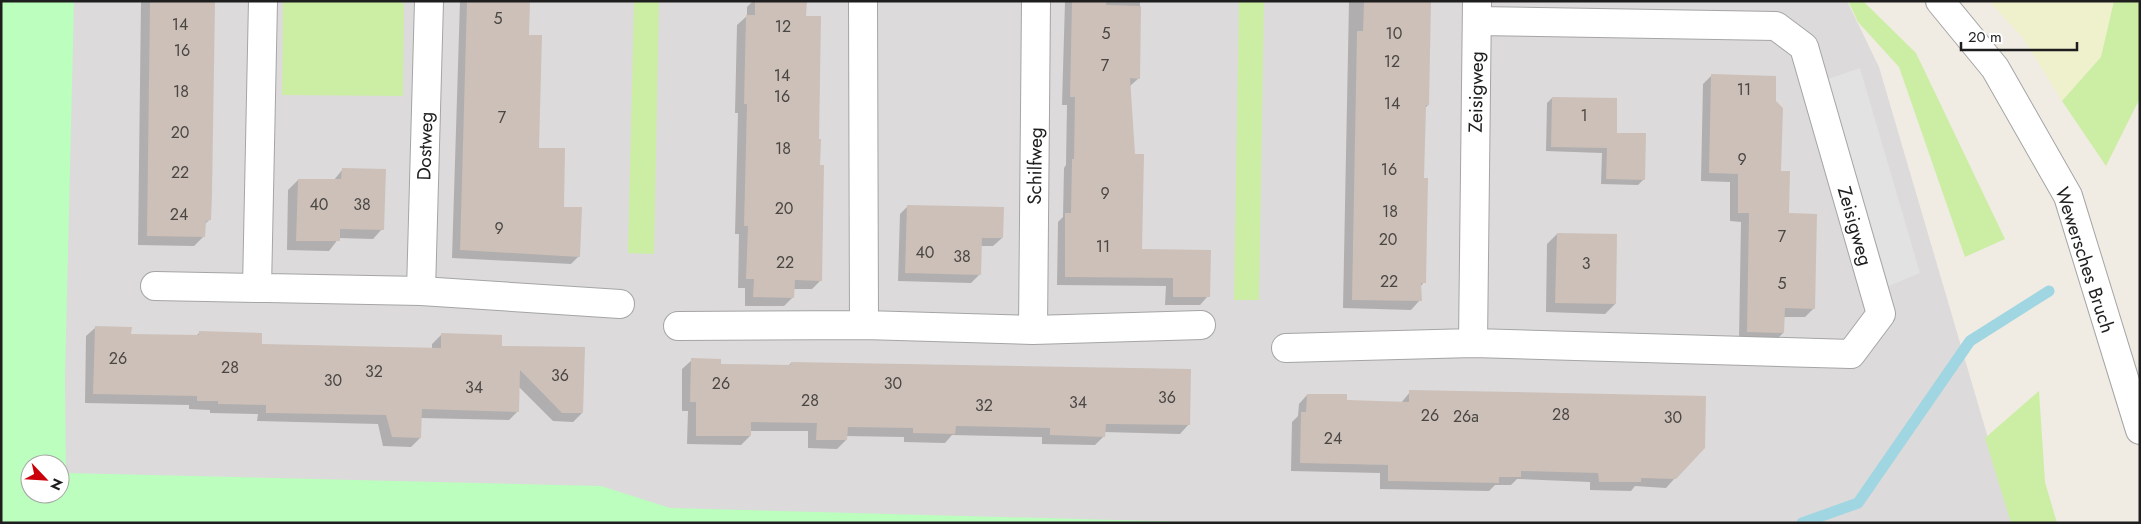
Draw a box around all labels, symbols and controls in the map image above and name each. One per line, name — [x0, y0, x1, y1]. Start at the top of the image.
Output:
house number: 5 — [493, 7, 503, 30]
house number: 14 — [172, 13, 188, 36]
house number: 12 — [775, 15, 791, 38]
scale bar — [1961, 20, 2077, 52]
house number: 5 — [1101, 22, 1111, 45]
house number: 10 — [1386, 22, 1402, 45]
text: 20 m — [1968, 26, 2002, 48]
house number: 16 — [174, 39, 190, 62]
house number: 12 — [1384, 50, 1400, 73]
street label: Zeisigweg — [1462, 51, 1490, 133]
house number: 7 — [1101, 54, 1110, 77]
house number: 14 — [774, 64, 790, 87]
house number: 11 — [1737, 78, 1751, 101]
house number: 18 — [173, 80, 189, 103]
house number: 16 — [774, 85, 790, 108]
house number: 14 — [1384, 92, 1400, 115]
house number: 1 — [1580, 104, 1588, 127]
house number: 7 — [498, 106, 507, 129]
street label: Dostweg — [410, 111, 440, 181]
house number: 20 — [171, 121, 189, 144]
street label: Schilfweg — [1021, 127, 1049, 205]
house number: 18 — [775, 137, 791, 160]
house number: 9 — [1737, 148, 1747, 171]
house number: 16 — [1381, 158, 1397, 181]
house number: 22 — [171, 161, 189, 184]
house number: 9 — [1100, 182, 1110, 205]
street label: Zeisigweg — [1831, 183, 1879, 269]
street label: Wewersches Bruch — [2049, 184, 2121, 336]
house number: 40 — [310, 193, 328, 216]
house number: 38 — [353, 193, 371, 216]
house number: 20 — [775, 197, 793, 220]
house number: 18 — [1382, 200, 1398, 223]
house number: 24 — [170, 203, 188, 226]
house number: 9 — [494, 217, 504, 240]
house number: 7 — [1778, 225, 1787, 248]
house number: 20 — [1379, 228, 1397, 251]
house number: 11 — [1096, 235, 1110, 258]
house number: 40 — [916, 241, 934, 264]
house number: 38 — [953, 245, 971, 268]
house number: 22 — [776, 251, 794, 274]
house number: 3 — [1582, 252, 1591, 275]
house number: 22 — [1380, 270, 1398, 293]
house number: 5 — [1777, 272, 1787, 295]
house number: 26 — [109, 347, 127, 370]
house number: 28 — [221, 356, 239, 379]
house number: 32 — [365, 360, 383, 383]
house number: 36 — [551, 364, 569, 387]
house number: 30 — [324, 369, 342, 392]
house number: 26 — [712, 372, 730, 395]
house number: 30 — [884, 372, 902, 395]
house number: 34 — [465, 376, 483, 399]
house number: 36 — [1158, 386, 1176, 409]
house number: 28 — [801, 389, 819, 412]
house number: 34 — [1069, 391, 1087, 414]
house number: 32 — [975, 394, 993, 417]
house number: 28 — [1552, 403, 1570, 426]
house number: 26 — [1421, 404, 1439, 427]
house number: 26a — [1453, 405, 1479, 428]
house number: 30 — [1664, 406, 1682, 429]
house number: 24 — [1324, 427, 1342, 450]
north arrow — [20, 454, 70, 504]
text: N — [45, 475, 68, 494]

